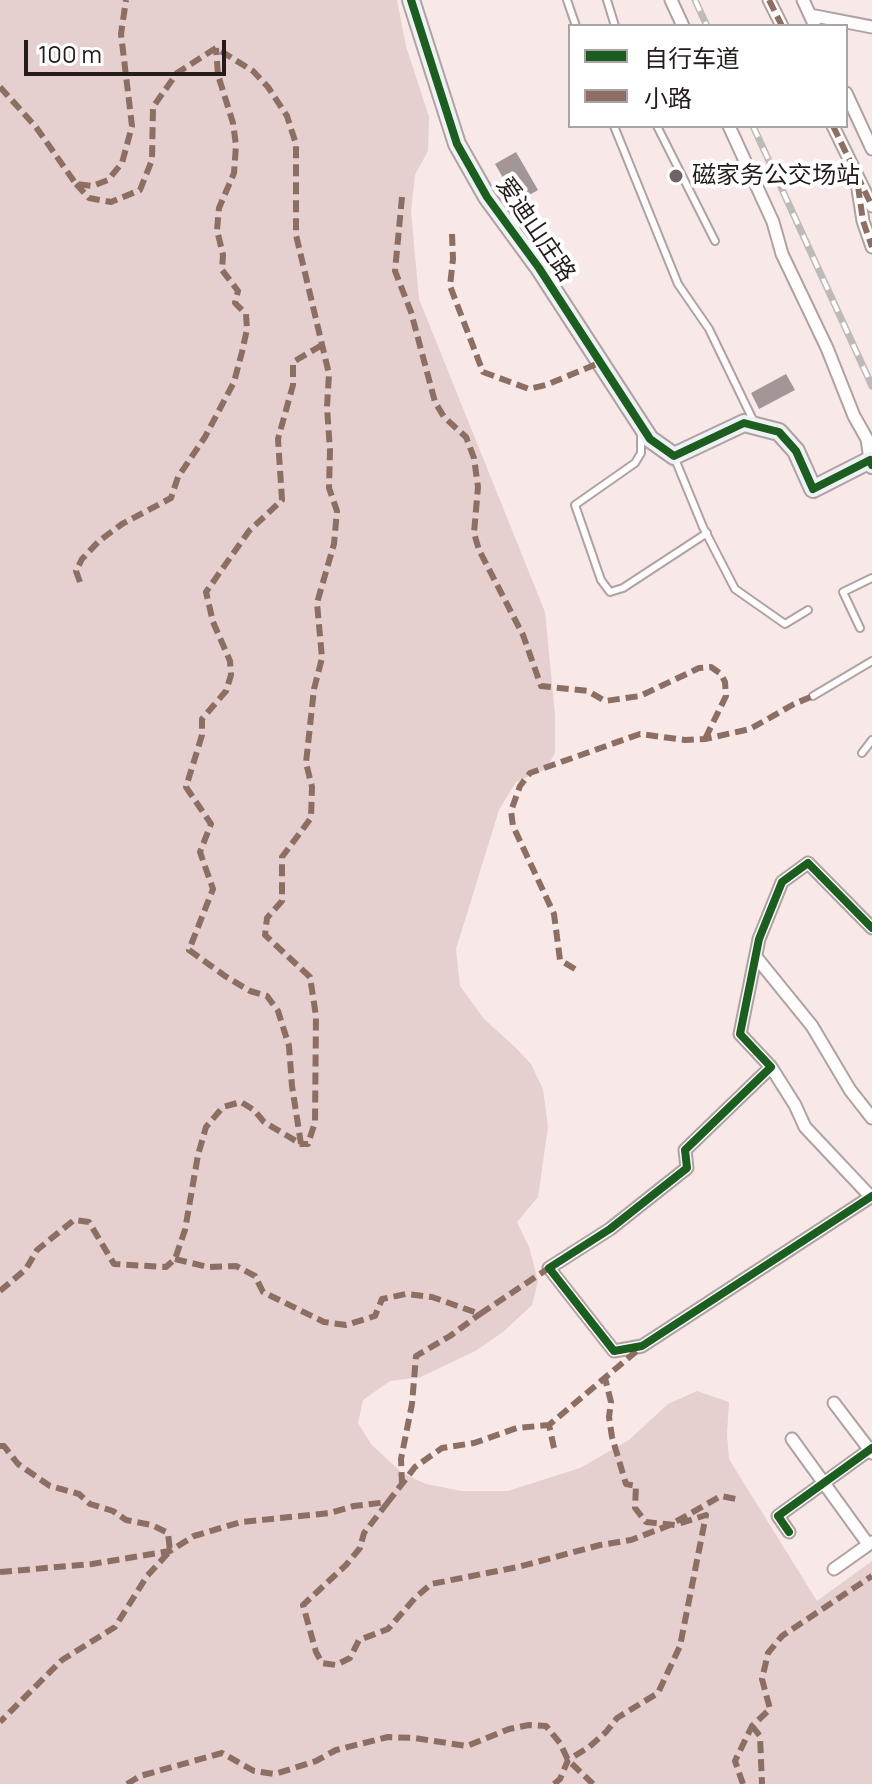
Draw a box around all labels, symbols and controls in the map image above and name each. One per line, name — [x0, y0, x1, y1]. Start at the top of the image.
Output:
scale bar — [28, 24, 230, 74]
legend — [568, 24, 848, 128]
text: 100 m — [38, 37, 102, 70]
text: 自行车道 — [644, 41, 740, 74]
text: 小路 — [644, 81, 692, 114]
place label: 磁家务公交场站 — [692, 162, 860, 190]
marker: 磁家务公交场站 — [667, 167, 685, 185]
street label: 爱迪山庄路 — [490, 172, 580, 288]

